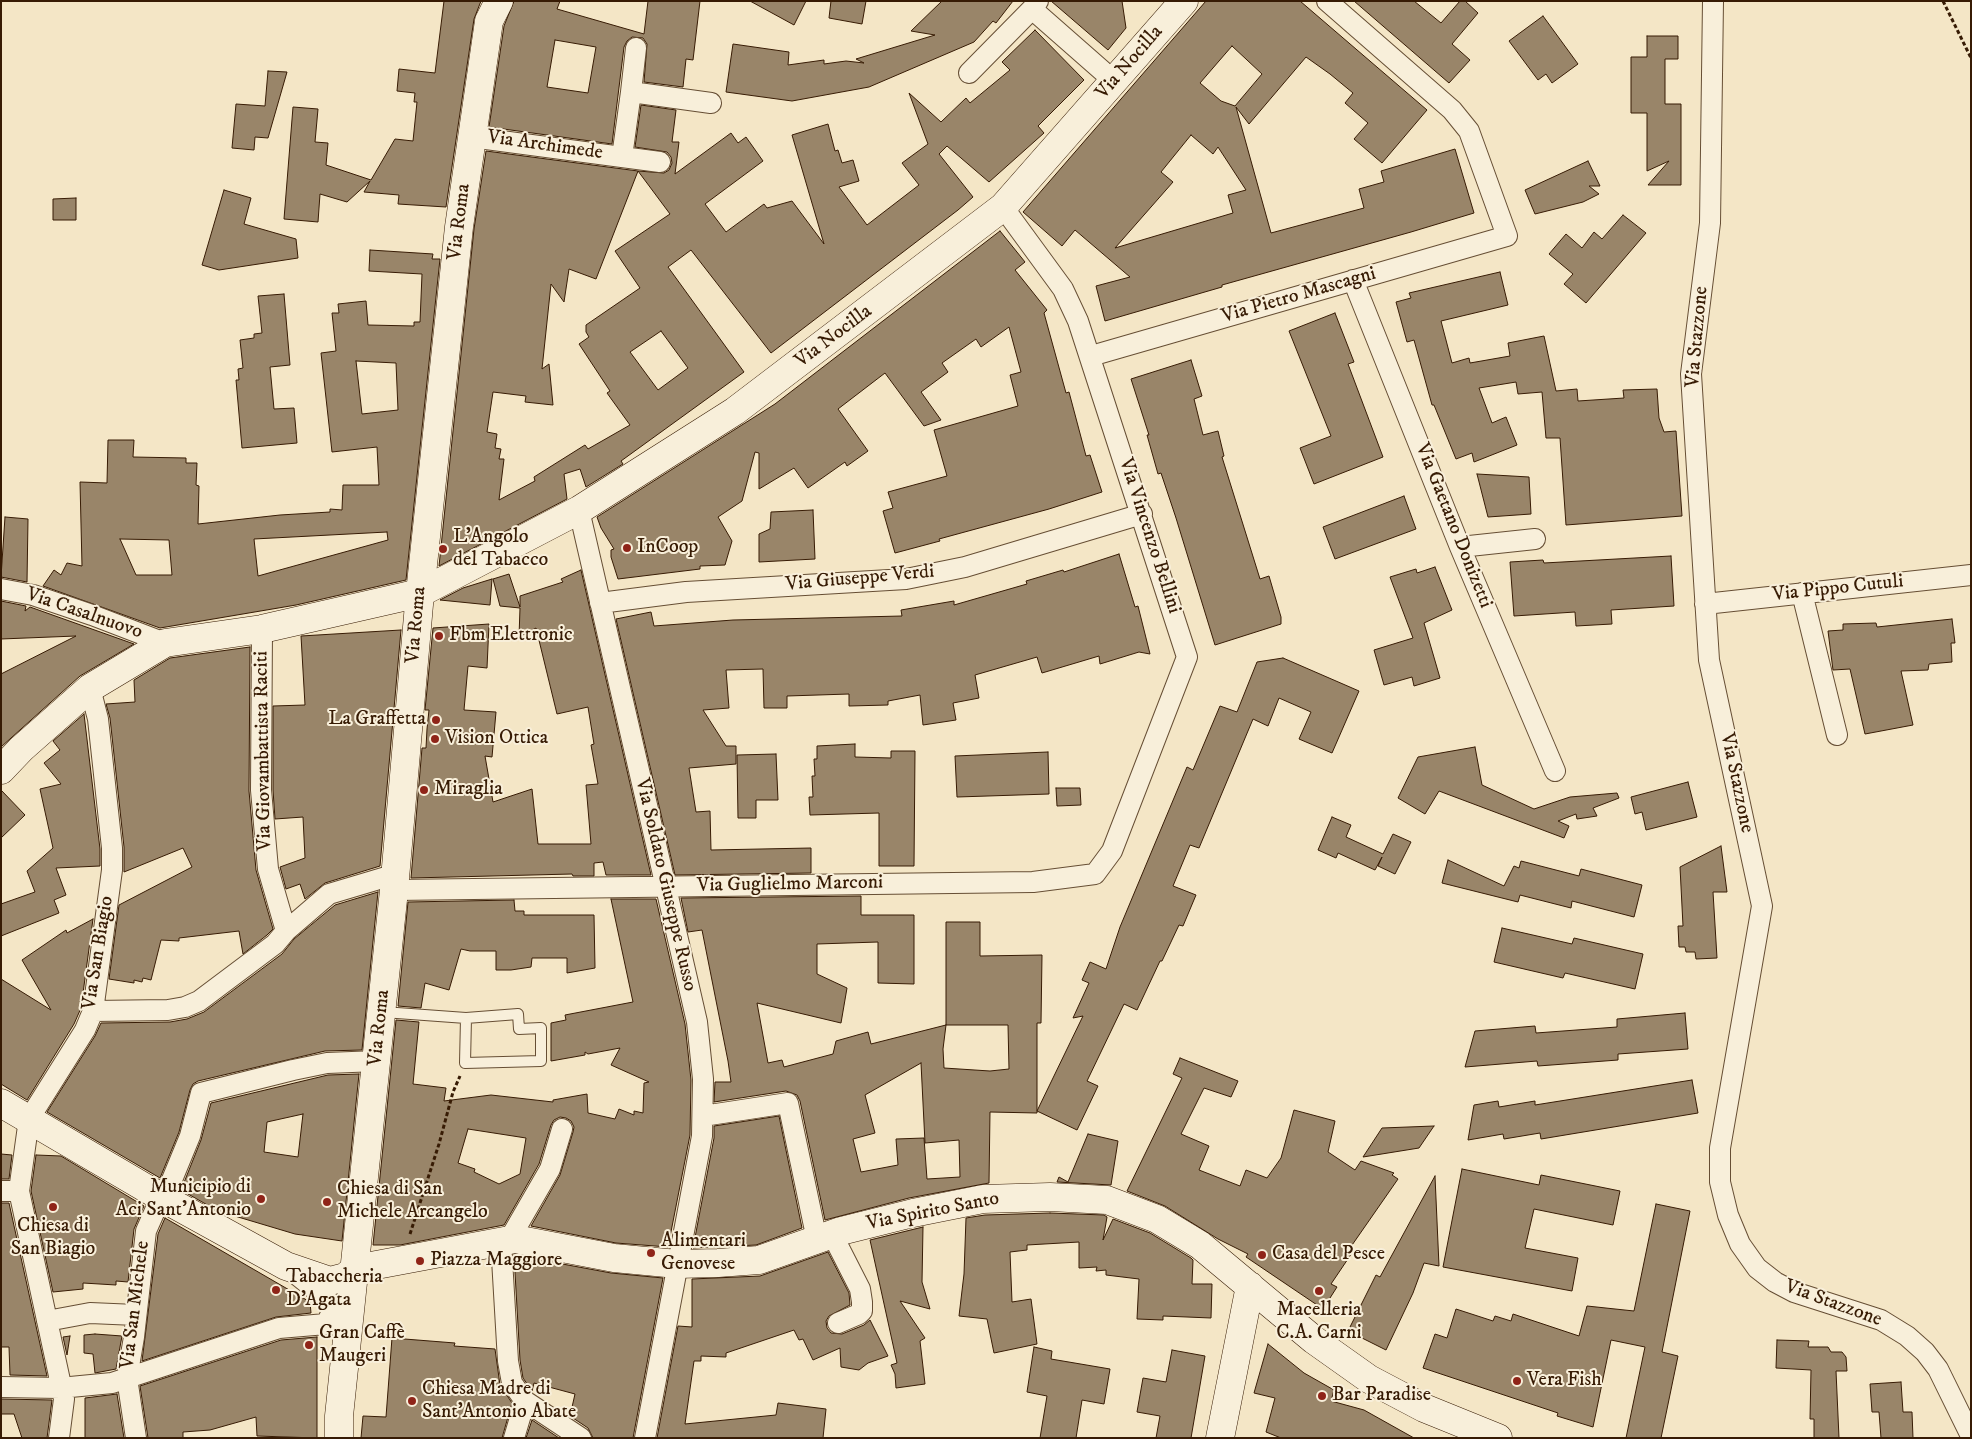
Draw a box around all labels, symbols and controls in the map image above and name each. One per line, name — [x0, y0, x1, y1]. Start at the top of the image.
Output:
street label: Via Nocilla — [1091, 21, 1169, 105]
street label: Via Archimede — [486, 126, 604, 166]
street label: Via Roma — [443, 182, 477, 262]
street label: Via Pietro Mascagni — [1219, 263, 1379, 329]
street label: Via Stazzone — [1682, 285, 1714, 389]
street label: Via Nocilla — [791, 300, 877, 374]
street label: Via Gaetano Donizetti — [1409, 440, 1497, 612]
street label: Via Vincenzo Bellini — [1113, 455, 1185, 617]
place label: L'Angolo del Tabacco — [453, 526, 548, 573]
place label: InCoop — [637, 536, 698, 560]
marker: InCoop — [621, 542, 633, 554]
marker: L'Angolo del Tabacco — [437, 543, 449, 555]
street label: Via Giuseppe Verdi — [785, 561, 935, 597]
street label: Via Pippo Cutuli — [1771, 570, 1905, 608]
street label: Via Casalnuovo — [23, 583, 145, 645]
street label: Via Roma — [402, 586, 432, 664]
place label: Fbm Elettronic — [449, 624, 573, 648]
marker: Fbm Elettronic — [433, 630, 445, 642]
street label: Via Giovambattista Raciti — [250, 651, 278, 851]
place label: La Graffetta — [328, 708, 426, 732]
marker: La Graffetta — [430, 714, 442, 726]
place label: Vision Ottica — [445, 727, 548, 751]
street label: Via Stazzone — [1714, 731, 1758, 835]
marker: Vision Ottica — [429, 733, 441, 745]
street label: Via Soldato Giuseppe Russo — [629, 776, 701, 994]
place label: Miraglia — [434, 778, 503, 802]
marker: Miraglia — [418, 784, 430, 796]
street label: Via Guglielmo Marconi — [697, 871, 883, 899]
street label: Via San Biagio — [78, 894, 120, 1012]
street label: Via Roma — [364, 988, 396, 1068]
place label: Municipio di Aci Sant'Antonio — [115, 1176, 251, 1223]
place label: Chiesa di San Michele Arcangelo — [337, 1178, 488, 1225]
street label: Via Spirito Santo — [865, 1187, 1001, 1237]
marker: Municipio di Aci Sant'Antonio — [255, 1193, 267, 1205]
marker: Chiesa di San Michele Arcangelo — [321, 1196, 333, 1208]
marker: Chiesa di San Biagio — [47, 1201, 59, 1213]
place label: Chiesa di San Biagio — [11, 1215, 95, 1262]
place label: Alimentari Genovese — [661, 1230, 746, 1277]
street label: Via San Michele — [116, 1239, 156, 1371]
place label: Casa del Pesce — [1272, 1243, 1385, 1267]
marker: Alimentari Genovese — [645, 1247, 657, 1259]
place label: Piazza Maggiore — [430, 1249, 562, 1273]
marker: Casa del Pesce — [1256, 1249, 1268, 1261]
marker: Piazza Maggiore — [414, 1255, 426, 1267]
place label: Tabaccheria D'Agata — [286, 1266, 383, 1313]
street label: Via Stazzone — [1781, 1275, 1885, 1333]
marker: Tabaccheria D'Agata — [270, 1284, 282, 1296]
marker: Macelleria C.A. Carni — [1313, 1285, 1325, 1297]
place label: Macelleria C.A. Carni — [1276, 1299, 1362, 1346]
place label: Gran Caffè Maugeri — [319, 1322, 405, 1369]
marker: Gran Caffè Maugeri — [303, 1339, 315, 1351]
place label: Vera Fish — [1527, 1369, 1602, 1393]
marker: Vera Fish — [1511, 1375, 1523, 1387]
place label: Chiesa Madre di Sant'Antonio Abate — [422, 1378, 576, 1425]
place label: Bar Paradise — [1332, 1384, 1431, 1408]
marker: Bar Paradise — [1316, 1390, 1328, 1402]
marker: Chiesa Madre di Sant'Antonio Abate — [406, 1395, 418, 1407]

